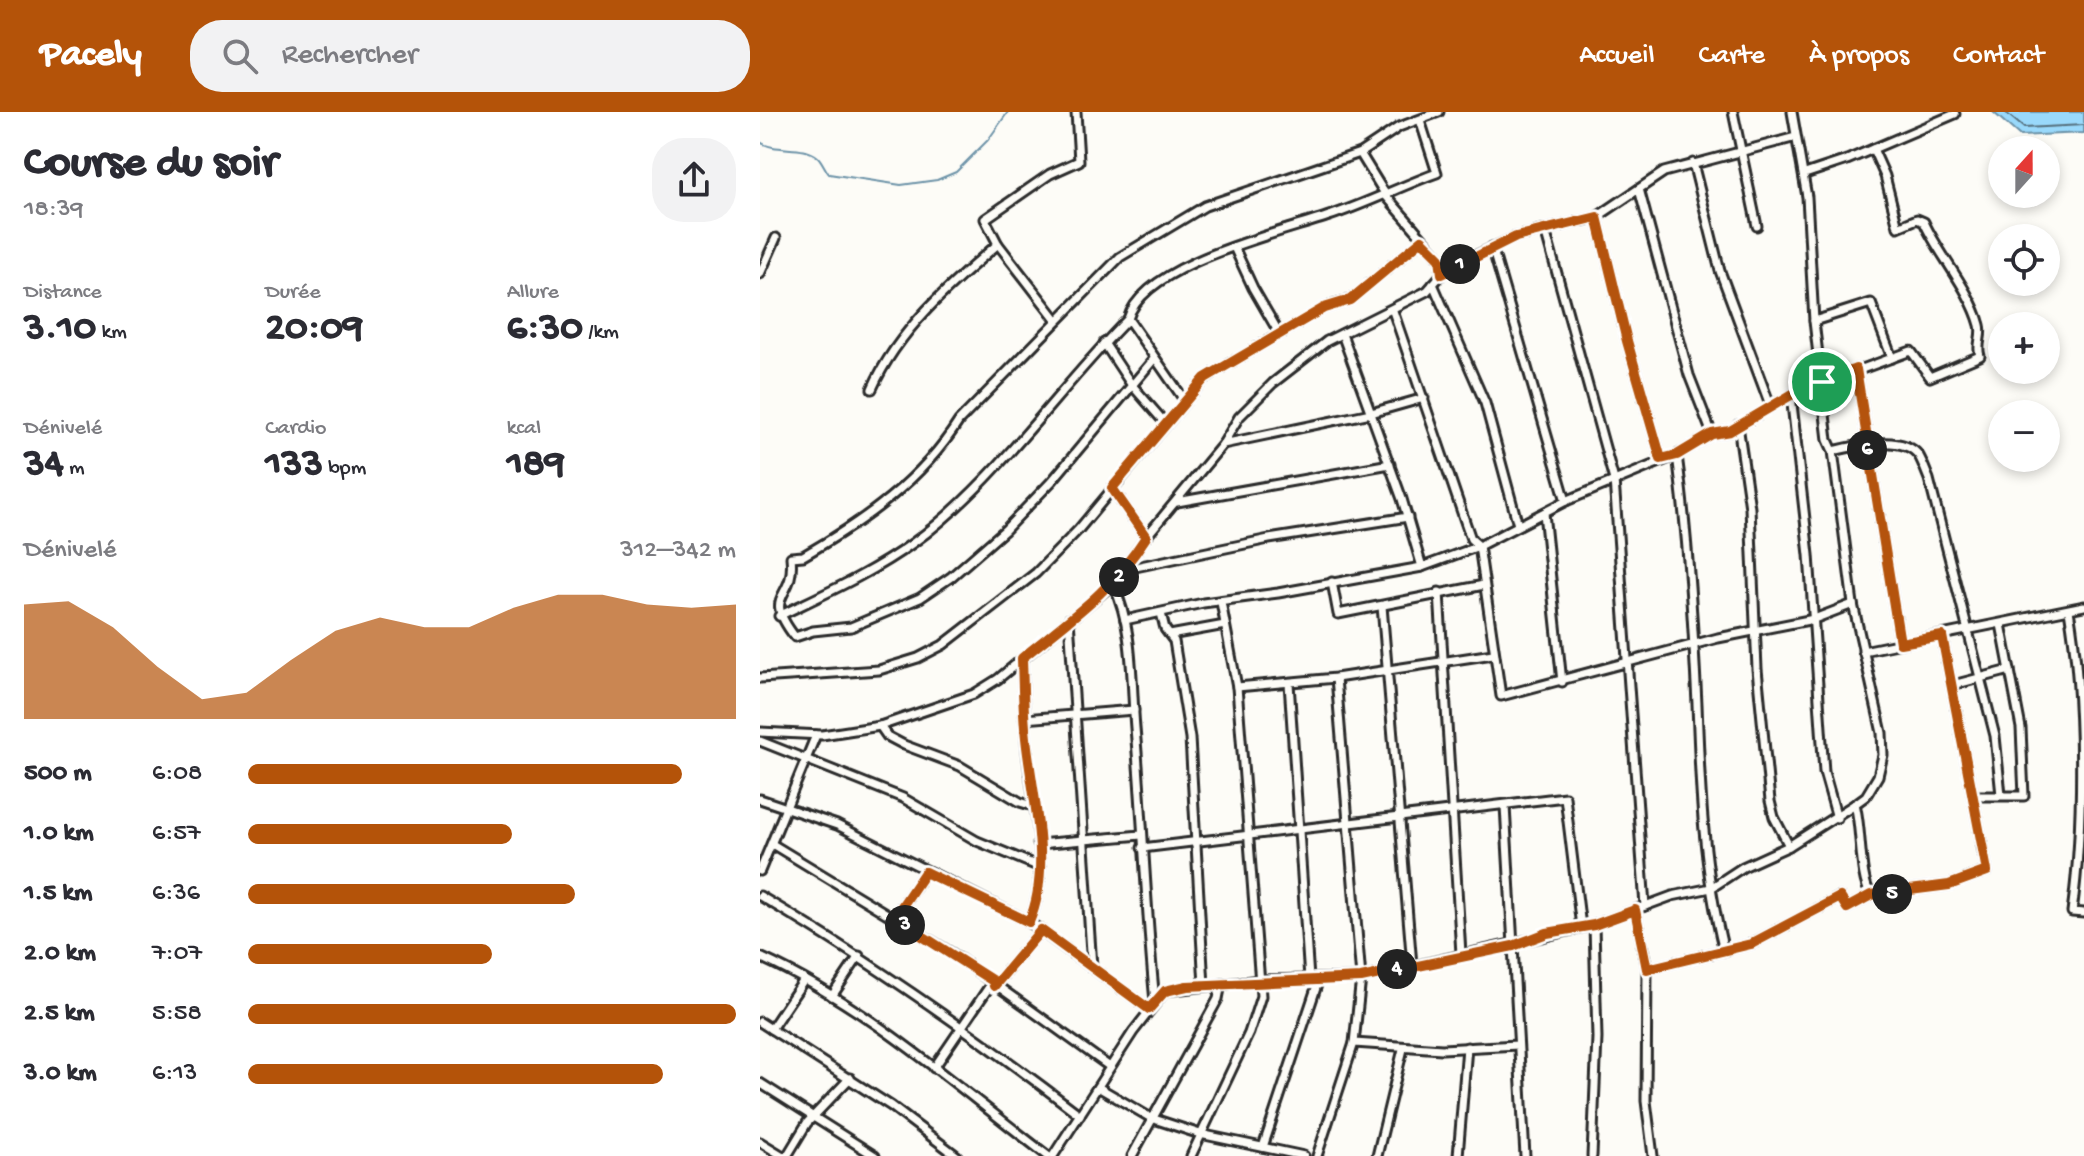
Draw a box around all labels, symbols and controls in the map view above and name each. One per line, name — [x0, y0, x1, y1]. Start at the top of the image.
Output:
search box — [190, 20, 750, 92]
text: Pacely — [40, 34, 142, 78]
icon: search — [218, 34, 262, 78]
text: Rechercher — [282, 39, 418, 74]
text: Accueil — [1579, 40, 1655, 73]
text: Carte — [1699, 40, 1765, 73]
text: À propos — [1809, 40, 1909, 73]
text: Contact — [1953, 40, 2044, 73]
north arrow — [1988, 136, 2060, 208]
map controls — [1988, 136, 2060, 472]
button: share — [652, 138, 736, 222]
text: Course du soir — [24, 139, 277, 191]
text: 18:39 — [24, 195, 83, 226]
button: locate — [1988, 224, 2060, 296]
pin: 1 — [1440, 244, 1480, 284]
text: 1 — [1456, 251, 1464, 277]
text: Distance — [24, 280, 102, 306]
text: Durée — [265, 280, 321, 306]
text: Allure — [507, 280, 559, 306]
text: 3.10 — [24, 306, 96, 353]
text: 20:09 — [265, 306, 363, 353]
text: 6:30 — [507, 306, 583, 353]
button: + — [1988, 312, 2060, 384]
text: km — [96, 320, 127, 346]
text: /km — [583, 320, 619, 346]
pin — [1788, 348, 1856, 416]
icon: arrive — [1800, 360, 1844, 404]
button: − — [1988, 400, 2060, 472]
text: Dénivelé — [24, 416, 102, 442]
text: Cardio — [265, 416, 326, 442]
text: kcal — [507, 416, 541, 442]
pin: 6 — [1847, 430, 1887, 470]
text: 6 — [1861, 437, 1873, 463]
text: 34 — [24, 442, 64, 489]
text: 133 — [265, 442, 323, 489]
text: 189 — [507, 442, 565, 489]
text: m — [64, 456, 85, 482]
text: bpm — [323, 456, 366, 482]
text: Dénivelé — [24, 536, 116, 567]
text: 312–342 m — [620, 536, 736, 567]
pin: 2 — [1099, 557, 1139, 597]
text: 2 — [1114, 564, 1124, 590]
text: 500 m — [24, 759, 92, 790]
text: 6:08 — [152, 759, 202, 790]
text: 1.0 km — [24, 819, 94, 850]
text: 6:57 — [152, 819, 201, 850]
pin: 5 — [1872, 874, 1912, 914]
text: 1.5 km — [24, 879, 93, 910]
text: 6:36 — [152, 879, 200, 910]
text: 5 — [1886, 881, 1898, 907]
pin: 3 — [885, 905, 925, 945]
text: 3 — [899, 912, 911, 938]
text: 2.0 km — [24, 939, 96, 970]
text: 7:07 — [152, 939, 202, 970]
pin: 4 — [1377, 949, 1417, 989]
text: 4 — [1392, 956, 1402, 982]
text: 2.5 km — [24, 999, 95, 1030]
text: 5:58 — [152, 999, 202, 1030]
text: 3.0 km — [24, 1059, 97, 1090]
text: 6:13 — [152, 1059, 197, 1090]

